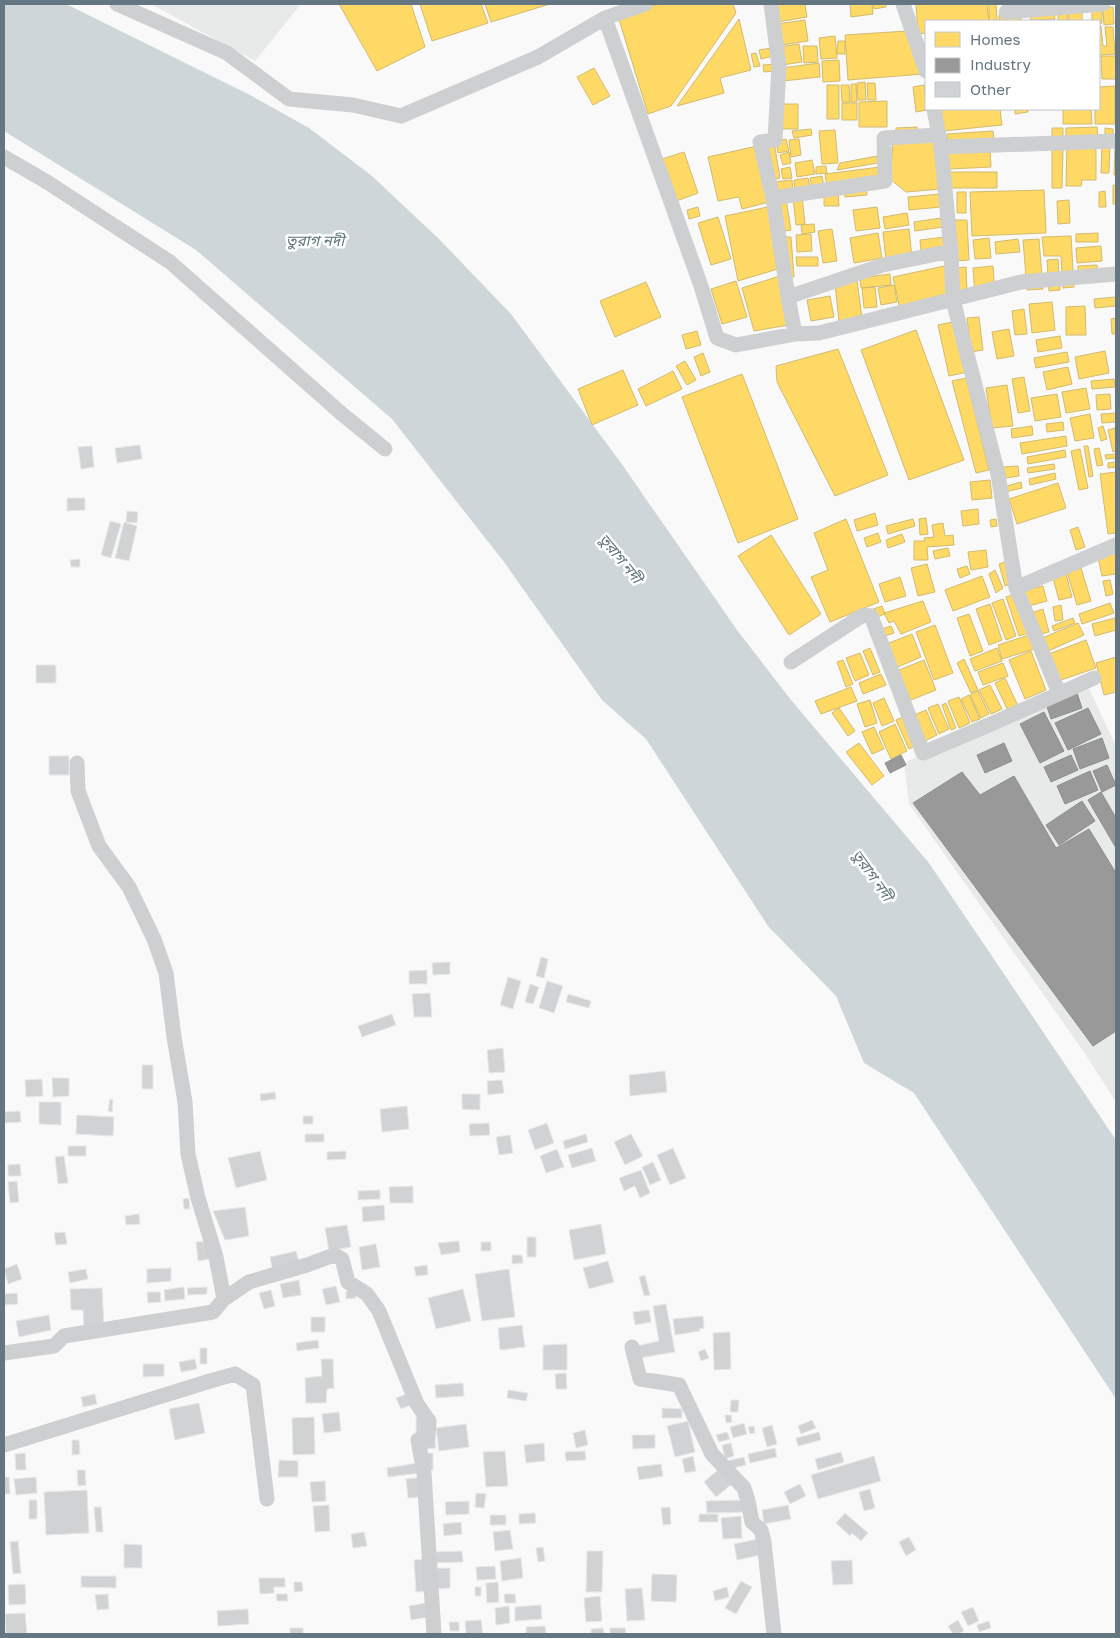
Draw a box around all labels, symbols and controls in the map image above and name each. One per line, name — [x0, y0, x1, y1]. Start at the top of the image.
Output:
legend — [925, 20, 1100, 110]
text: Homes — [970, 30, 1020, 48]
text: Industry — [970, 55, 1031, 73]
text: Other — [970, 80, 1011, 98]
water label: তুরাগ নদী — [286, 231, 347, 250]
water label: তুরাগ নদী — [595, 530, 648, 589]
water label: তুরাগ নদী — [848, 846, 899, 907]

